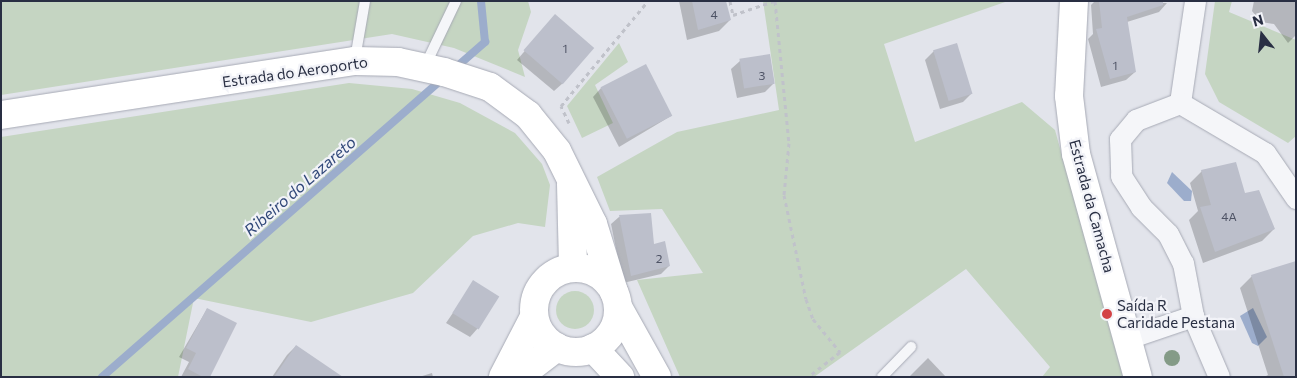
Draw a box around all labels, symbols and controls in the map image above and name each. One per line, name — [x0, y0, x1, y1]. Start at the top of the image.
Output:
house number: 4 — [710, 8, 718, 22]
north arrow — [1237, 10, 1287, 60]
text: N — [1250, 10, 1265, 30]
house number: 1 — [562, 42, 568, 56]
street label: Estrada do Aeroporto — [221, 53, 369, 91]
house number: 1 — [1112, 59, 1118, 73]
house number: 3 — [759, 69, 765, 83]
water label: Ribeiro do Lazareto — [240, 132, 360, 240]
street label: Estrada da Camacha — [1066, 137, 1118, 275]
house number: 4A — [1221, 210, 1237, 224]
house number: 2 — [656, 252, 662, 266]
place label: Saída R Caridade Pestana — [1117, 296, 1235, 331]
marker: Saída R Caridade Pestana — [1101, 308, 1113, 320]

